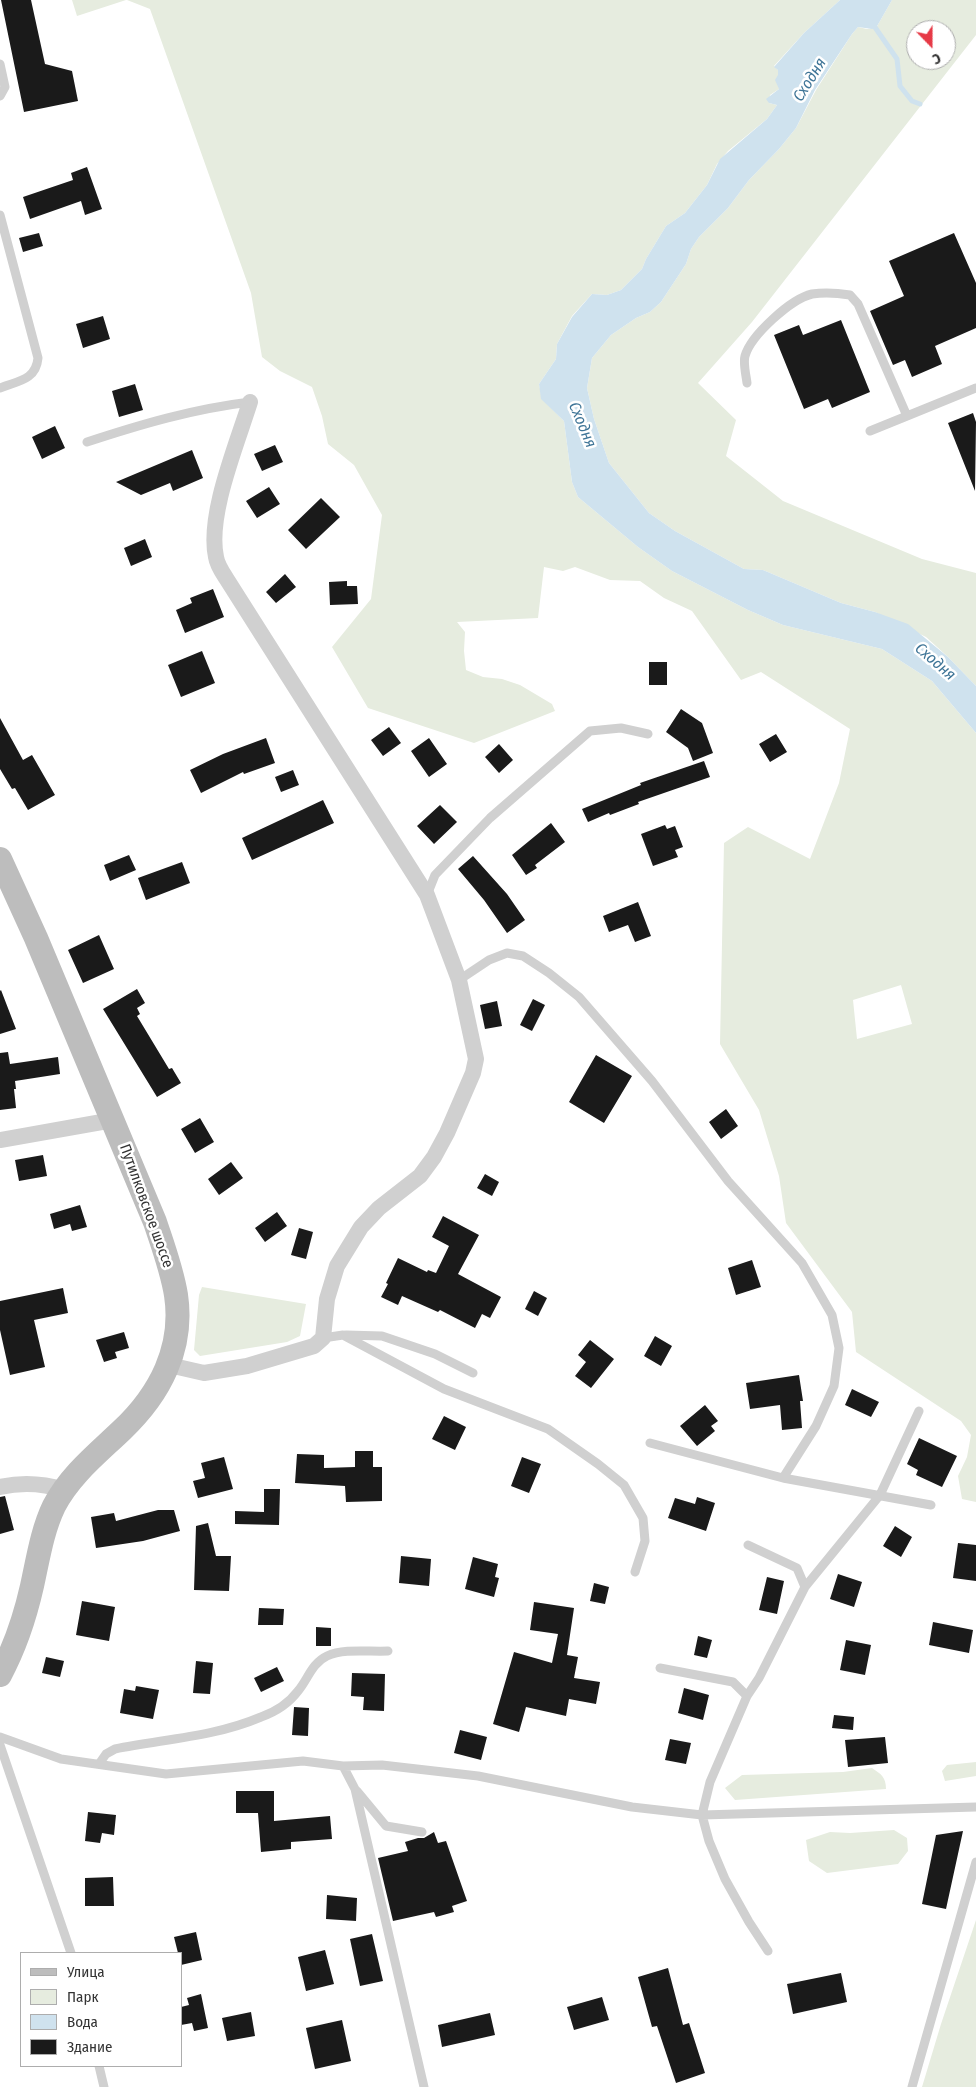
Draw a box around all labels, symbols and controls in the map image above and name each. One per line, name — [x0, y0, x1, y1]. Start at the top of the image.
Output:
north arrow — [906, 20, 956, 70]
text: С — [930, 49, 943, 68]
water label: Сходня — [789, 55, 831, 105]
water label: Сходня — [564, 399, 600, 451]
water label: Сходня — [911, 639, 959, 685]
street label: Путилковское шоссе — [115, 1142, 177, 1270]
legend — [20, 1952, 182, 2067]
text: Улица — [67, 1963, 105, 1981]
text: Парк — [67, 1988, 98, 2006]
text: Вода — [67, 2013, 98, 2031]
text: Здание — [67, 2038, 113, 2056]

